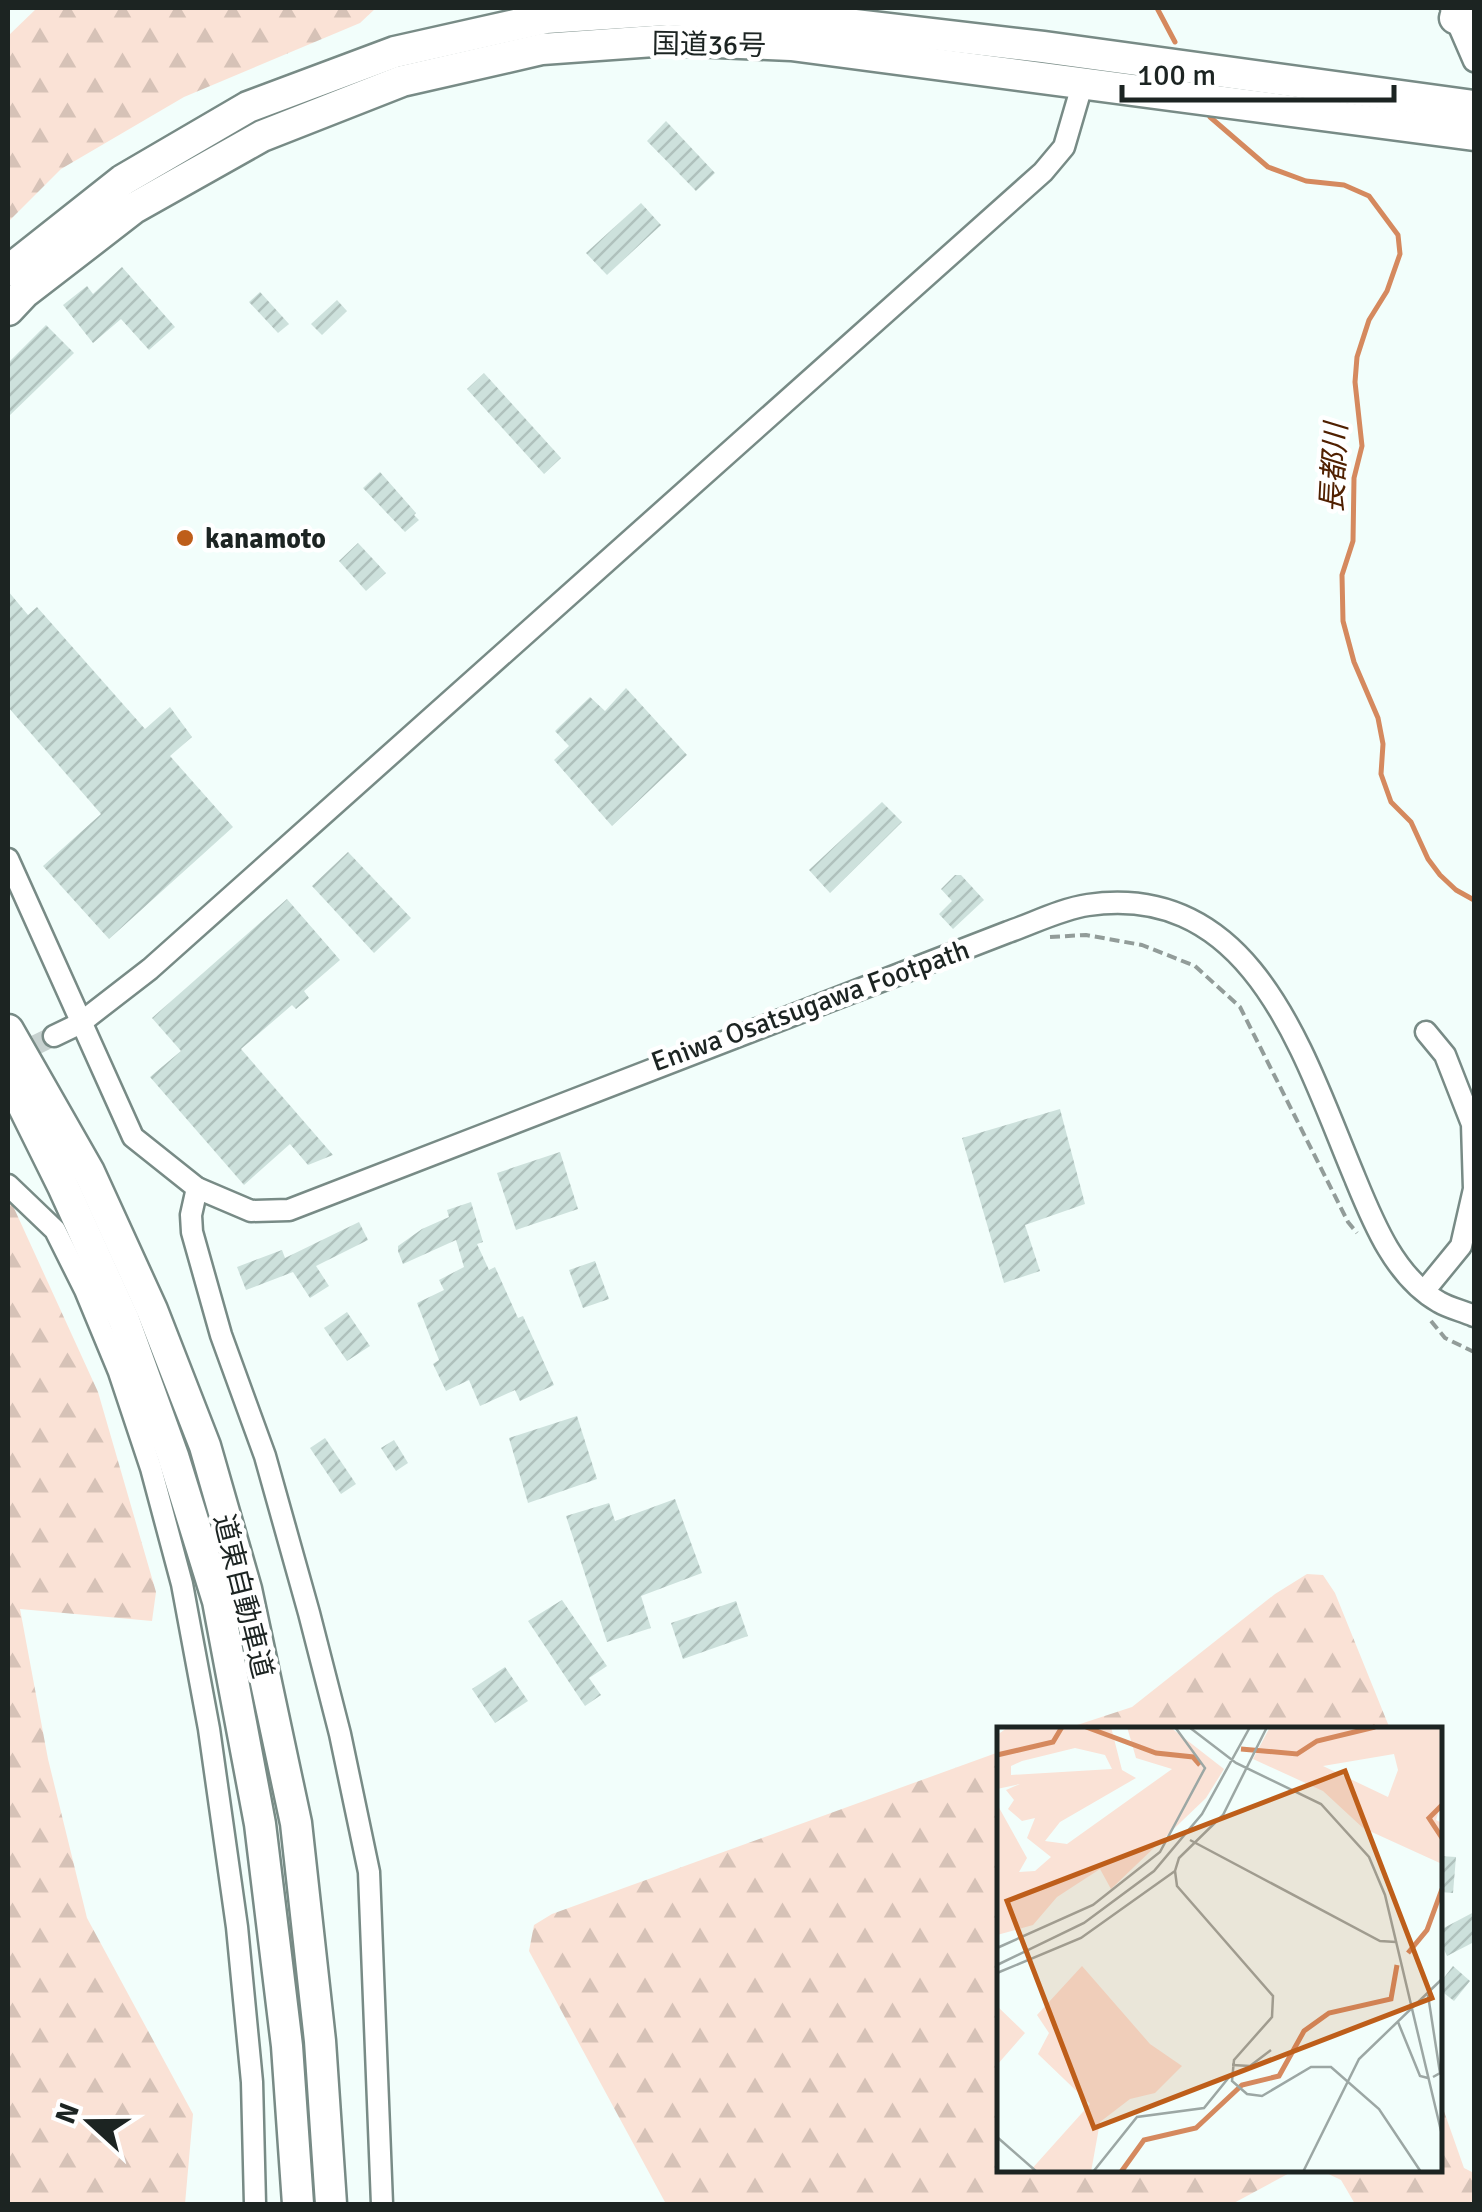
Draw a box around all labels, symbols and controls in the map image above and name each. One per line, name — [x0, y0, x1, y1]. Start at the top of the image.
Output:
street label: 国道36号 — [652, 27, 766, 63]
scale bar — [1122, 40, 1394, 102]
text: 100 m — [1137, 57, 1216, 94]
water label: 長都川 — [1314, 419, 1355, 514]
place label: kanamoto — [205, 522, 326, 556]
marker: kanamoto — [174, 527, 196, 549]
street label: Eniwa Osatsugawa Footpath — [647, 933, 974, 1079]
street label: 道東自動車道 — [206, 1511, 280, 1682]
inset map — [997, 1727, 1442, 2172]
north arrow — [40, 2072, 140, 2172]
text: N — [48, 2098, 87, 2129]

